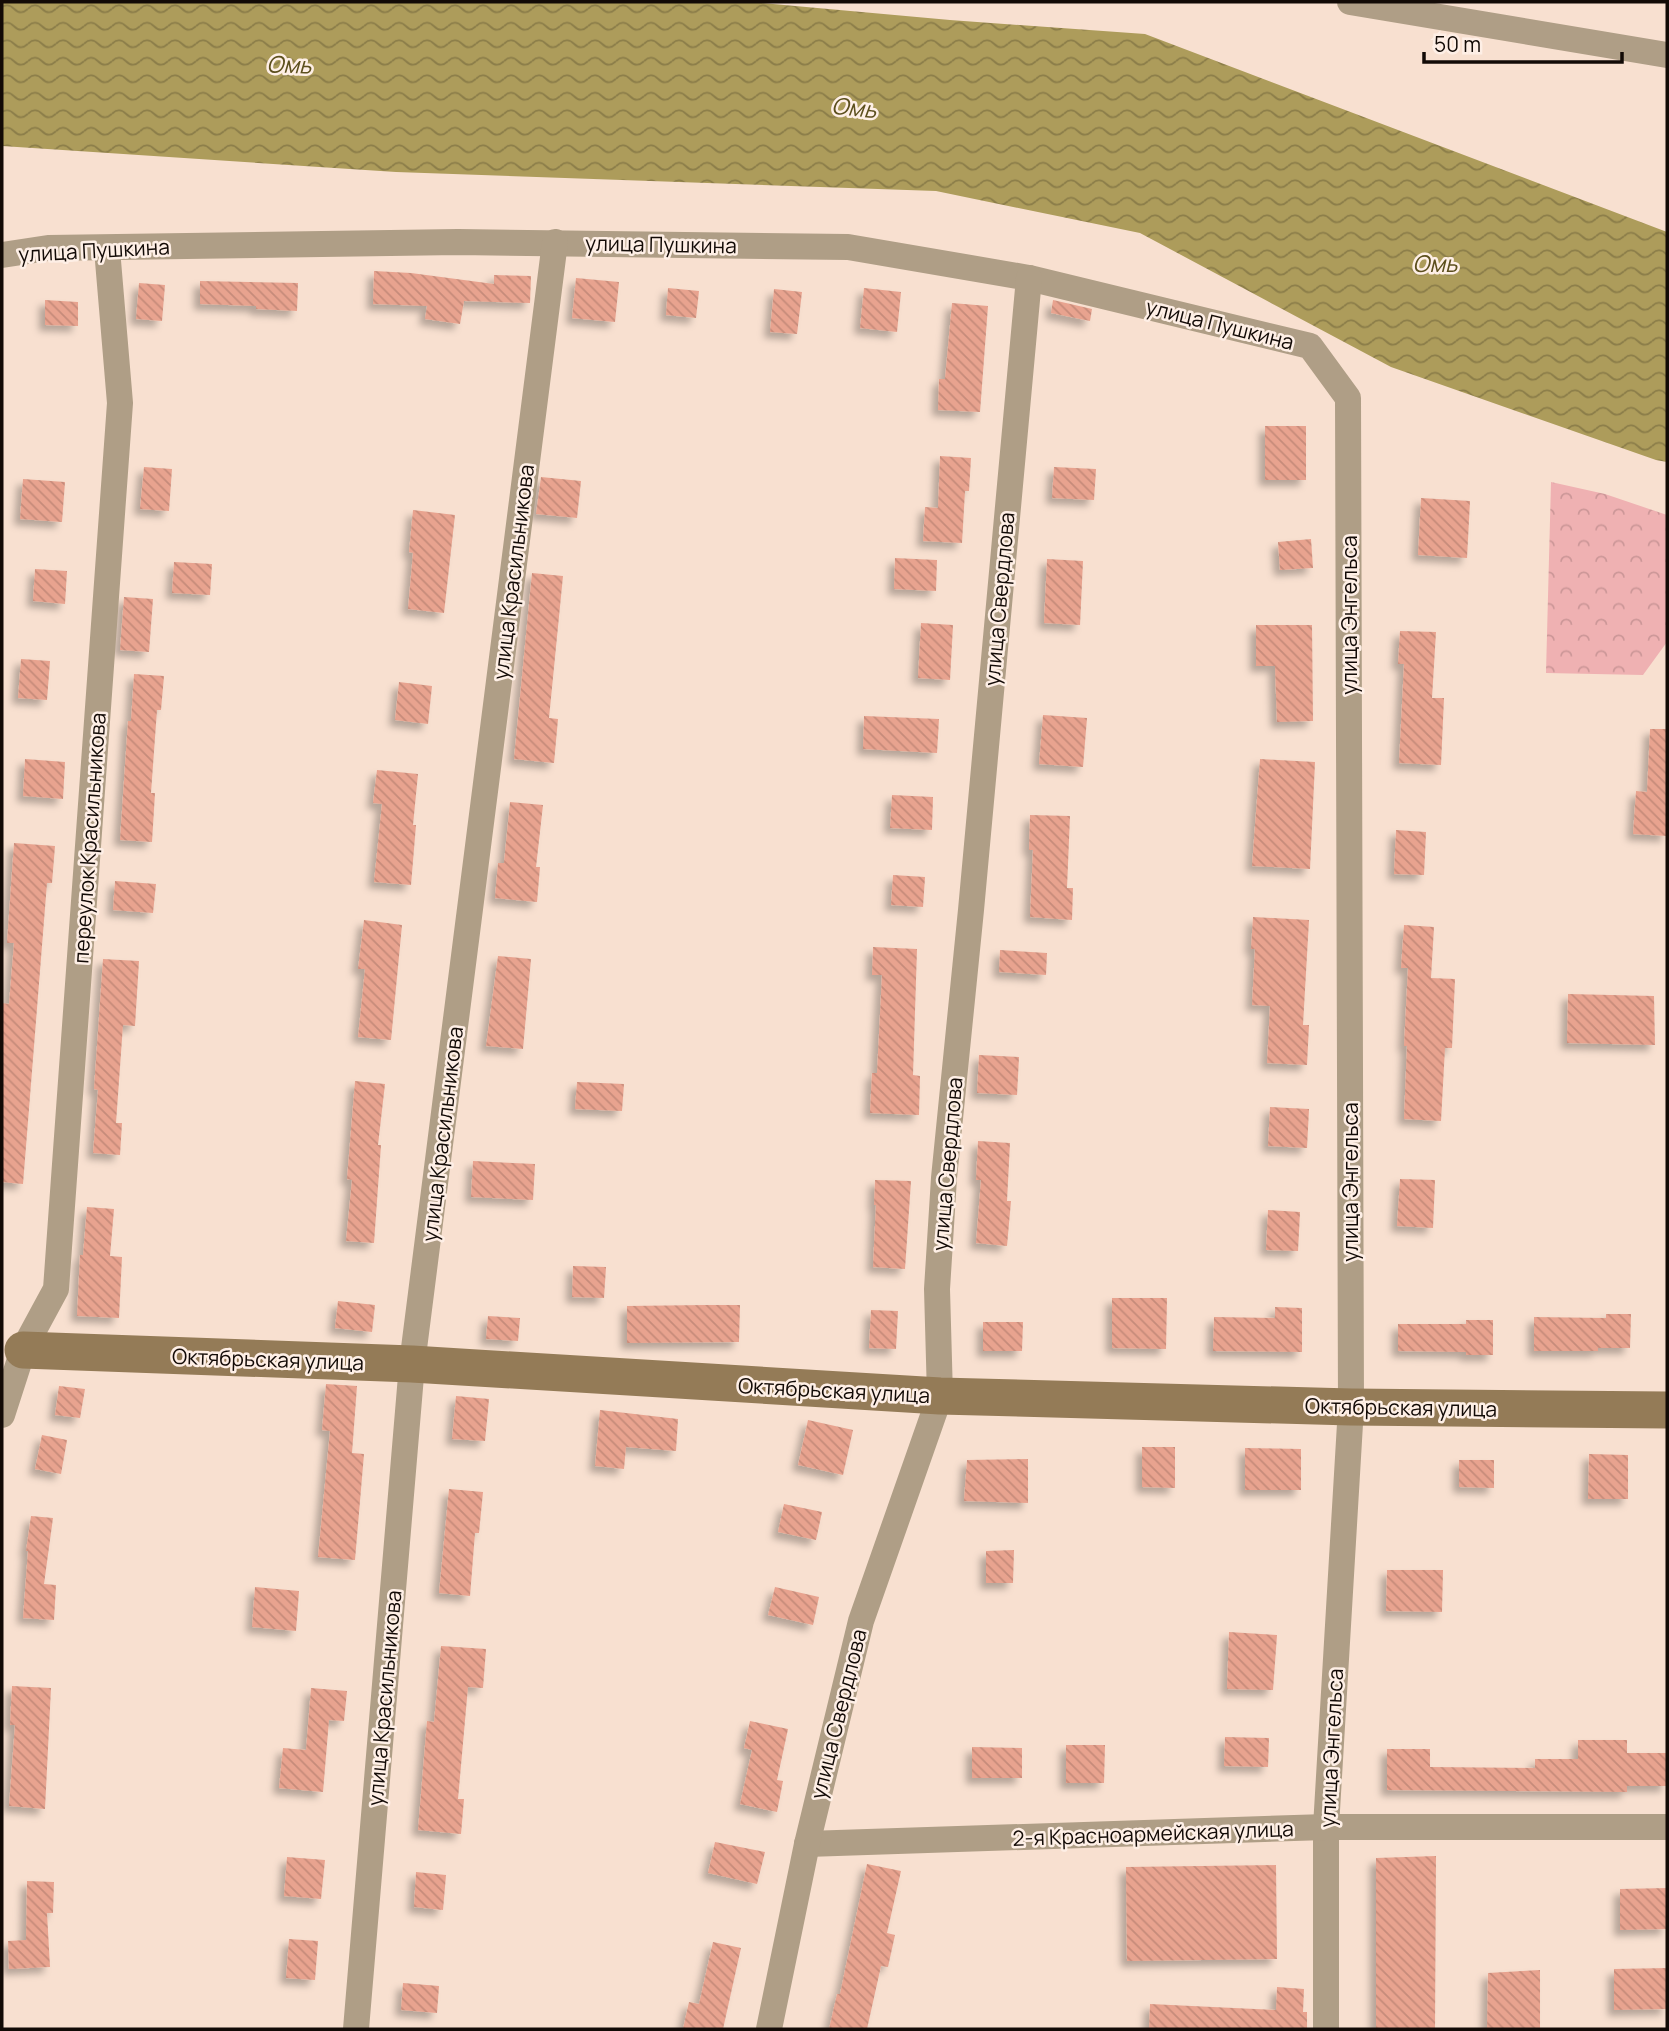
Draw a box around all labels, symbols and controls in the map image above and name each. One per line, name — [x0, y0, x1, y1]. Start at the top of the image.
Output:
scale bar — [1424, 21, 1622, 65]
text: 50 m — [1434, 30, 1481, 58]
water label: Омь — [266, 47, 313, 81]
water label: Омь — [830, 89, 879, 125]
street label: улица Пушкина — [585, 229, 737, 259]
street label: улица Пушкина — [18, 232, 170, 268]
water label: Омь — [1413, 247, 1458, 279]
street label: улица Пушкина — [1143, 292, 1297, 356]
street label: улица Красильникова — [486, 463, 540, 681]
street label: улица Свердлова — [977, 511, 1021, 687]
street label: улица Энгельса — [1335, 535, 1363, 695]
street label: переулок Красильникова — [66, 712, 112, 964]
street label: улица Красильникова — [415, 1025, 469, 1243]
street label: улица Свердлова — [925, 1076, 969, 1252]
street label: улица Энгельса — [1336, 1102, 1364, 1262]
street label: Октябрьская улица — [171, 1342, 365, 1376]
street label: Октябрьская улица — [737, 1371, 931, 1409]
street label: Октябрьская улица — [1305, 1391, 1497, 1423]
street label: улица Красильникова — [361, 1589, 407, 1807]
street label: улица Свердлова — [803, 1626, 873, 1802]
street label: улица Энгельса — [1313, 1668, 1349, 1828]
street label: 2-я Красноармейская улица — [1012, 1814, 1294, 1852]

